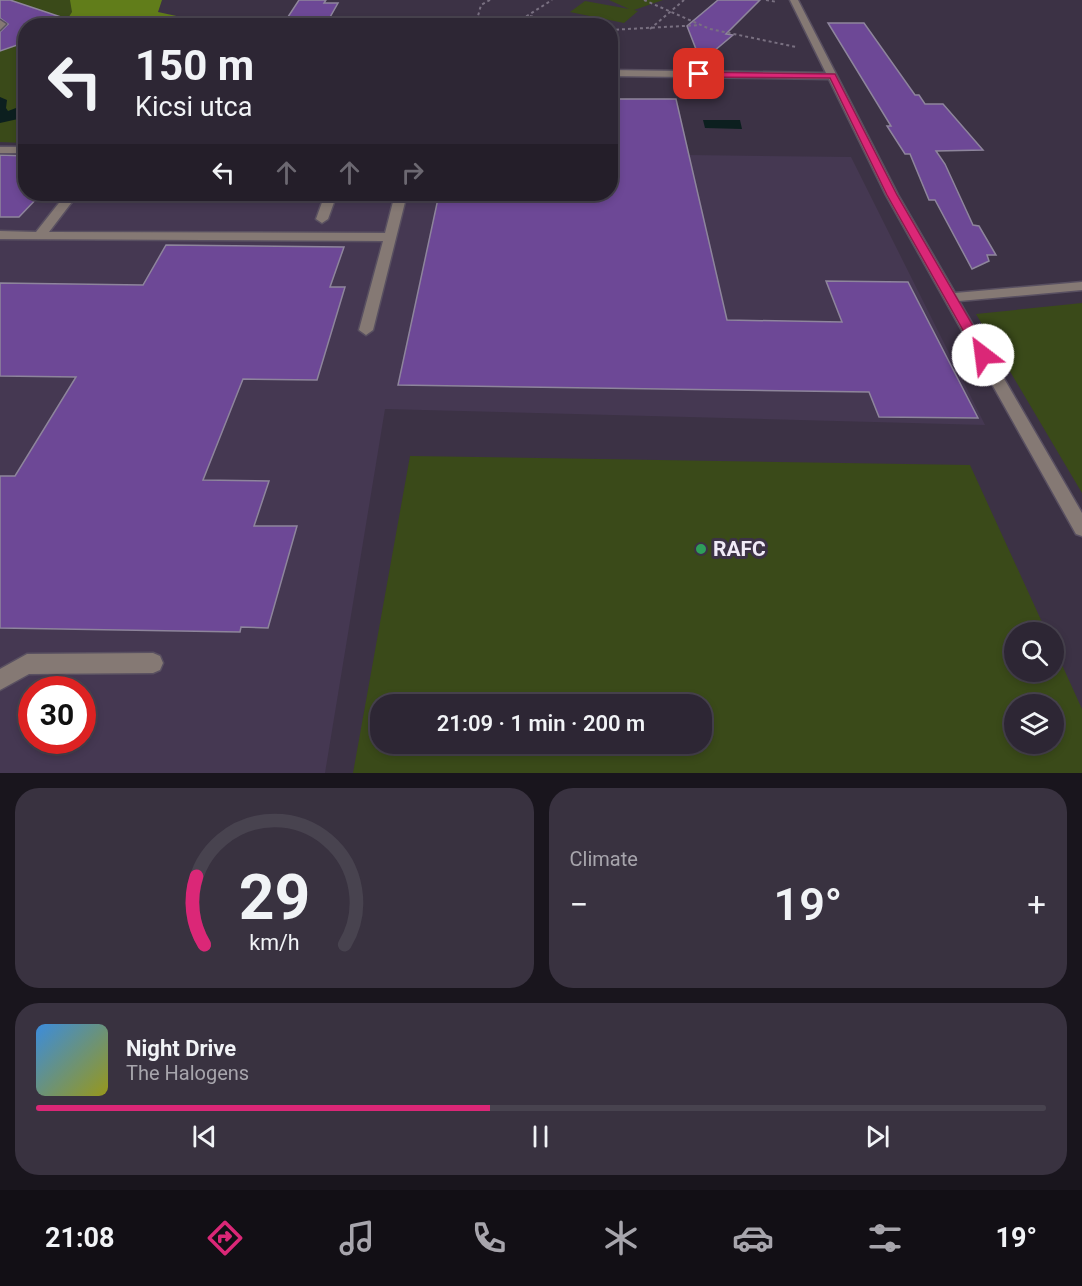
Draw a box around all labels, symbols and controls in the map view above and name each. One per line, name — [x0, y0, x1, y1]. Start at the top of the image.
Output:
text: 150 m — [135, 41, 254, 90]
icon: left — [36, 42, 114, 120]
pin — [673, 48, 724, 99]
icon: arrive — [682, 57, 715, 90]
text: Kicsi utca — [135, 91, 252, 123]
icon: left — [207, 156, 240, 189]
icon: ahead — [270, 156, 303, 189]
icon: ahead — [333, 156, 366, 189]
icon: right — [396, 156, 429, 189]
position arrow — [951, 323, 1015, 387]
place label: RAFC — [713, 537, 766, 561]
marker: RAFC — [694, 542, 708, 556]
map controls — [1004, 622, 1064, 754]
button: search — [1004, 622, 1064, 682]
speed limit sign: 30 — [18, 676, 96, 754]
button: layers — [1004, 694, 1064, 754]
text: 21:09 · 1 min · 200 m — [437, 711, 645, 736]
text: Climate — [570, 847, 638, 871]
text: 29 — [238, 861, 310, 934]
text: 19° — [773, 878, 842, 931]
text: − — [570, 885, 588, 924]
text: + — [1027, 885, 1046, 924]
text: km/h — [249, 930, 299, 955]
text: Night Drive — [126, 1036, 236, 1061]
text: The Halogens — [126, 1061, 249, 1085]
icon: previous — [188, 1120, 221, 1153]
icon: pause — [524, 1120, 557, 1153]
icon: next — [861, 1120, 894, 1153]
icon: directions — [204, 1217, 246, 1259]
icon: music — [336, 1217, 378, 1259]
icon: phone — [468, 1217, 510, 1259]
icon: climate — [600, 1217, 642, 1259]
icon: car — [732, 1217, 774, 1259]
icon: filters — [864, 1217, 906, 1259]
text: 21:08 — [45, 1222, 115, 1254]
text: 19° — [996, 1222, 1037, 1254]

